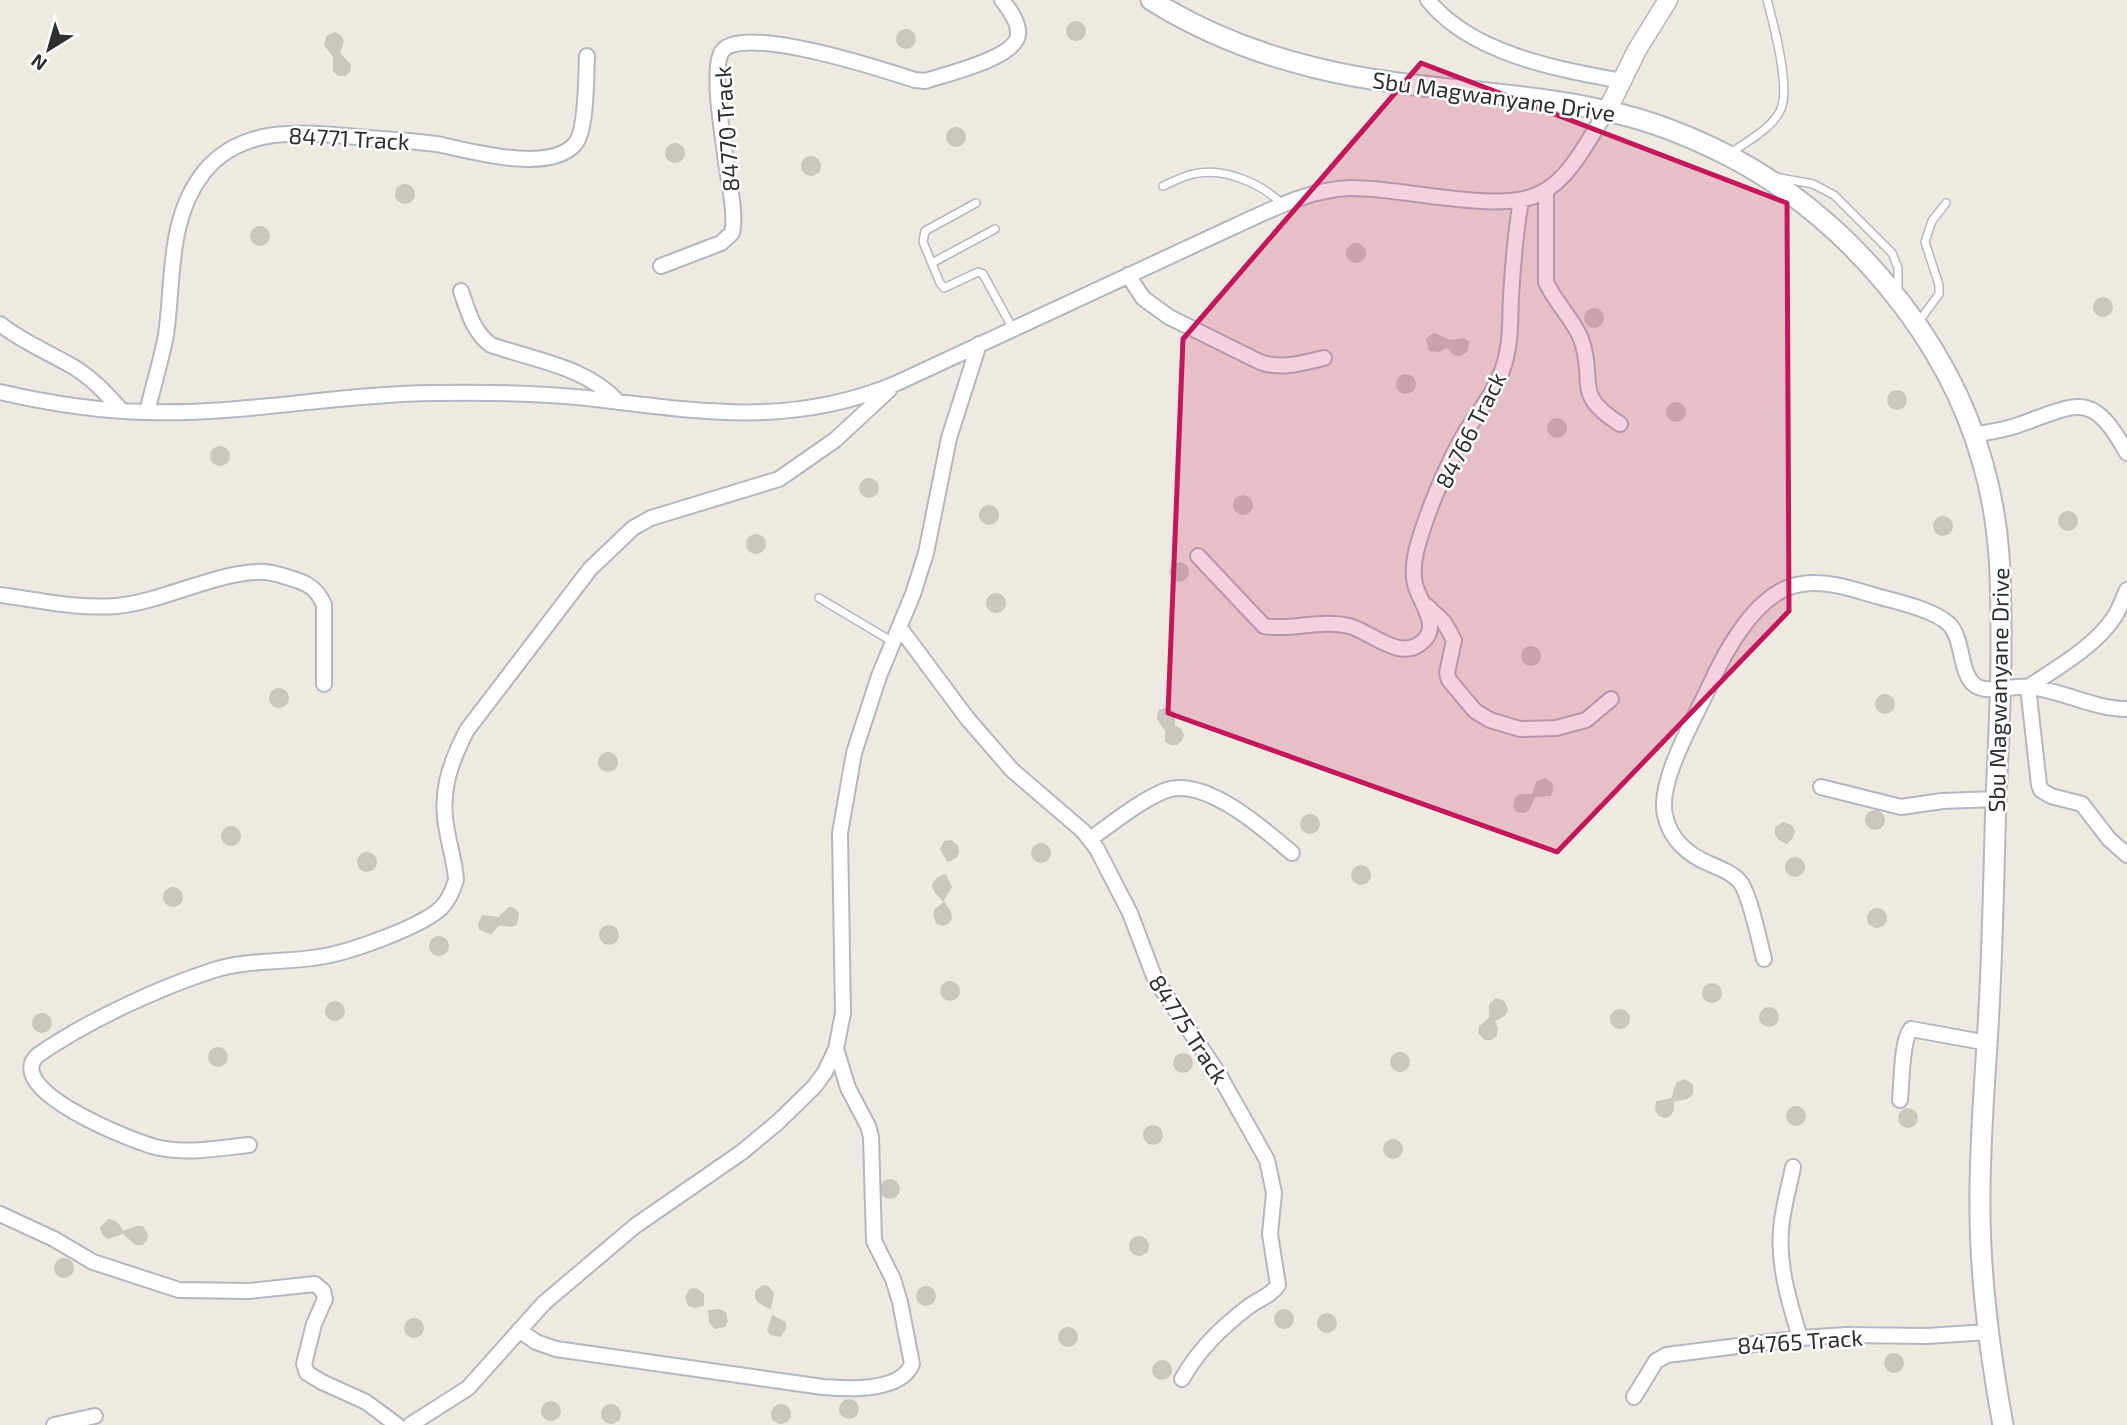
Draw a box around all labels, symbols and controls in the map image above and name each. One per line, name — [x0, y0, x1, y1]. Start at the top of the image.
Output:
north arrow — [14, 14, 84, 84]
text: N — [26, 50, 51, 76]
street label: 84770 Track — [708, 65, 744, 193]
street label: Sbu Magwanyane Drive — [1371, 65, 1617, 127]
street label: 84771 Track — [288, 121, 411, 155]
street label: 84766 Track — [1429, 367, 1511, 493]
street label: Sbu Magwanyane Drive — [1982, 567, 2014, 813]
street label: 84775 Track — [1143, 969, 1235, 1089]
street label: 84765 Track — [1736, 1323, 1864, 1359]

